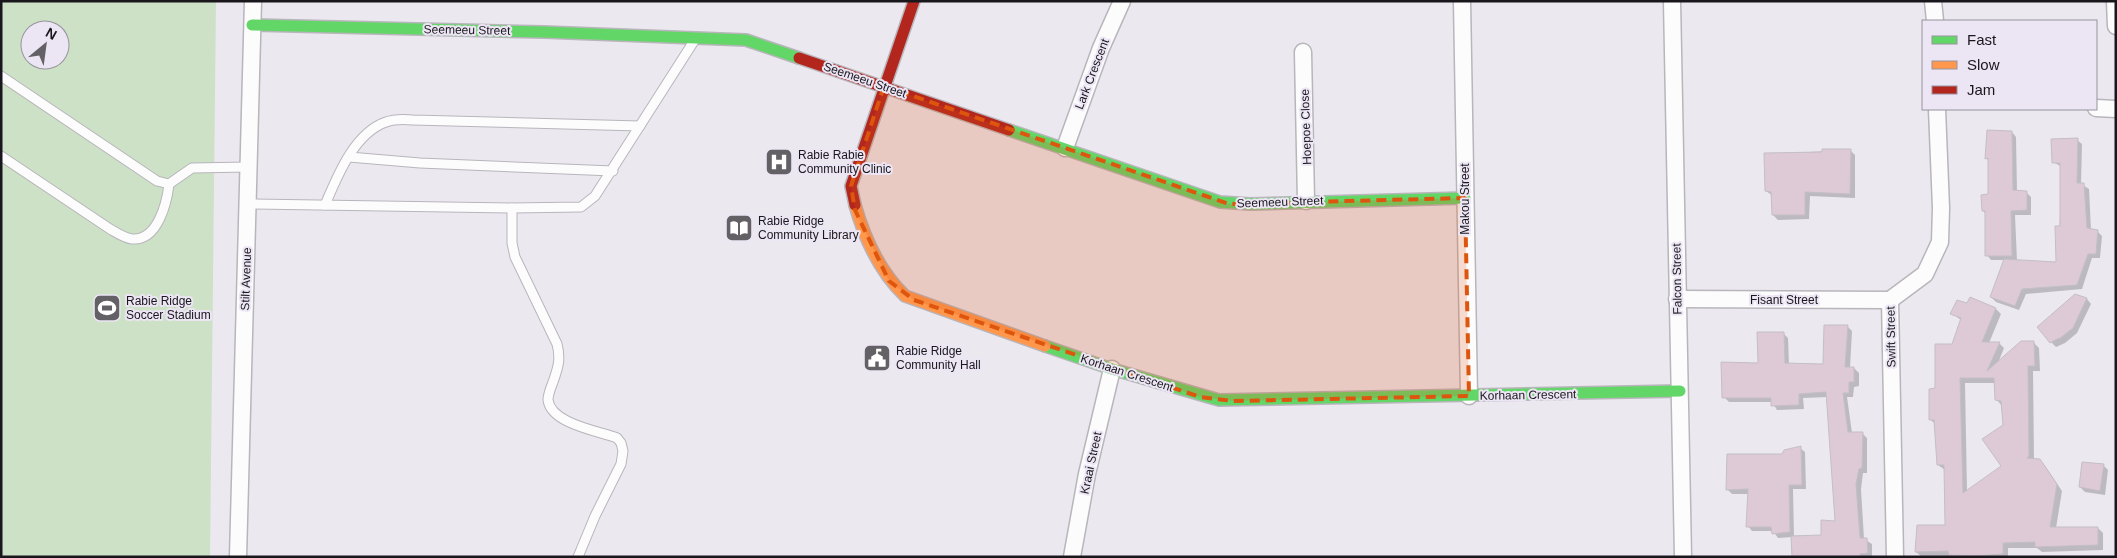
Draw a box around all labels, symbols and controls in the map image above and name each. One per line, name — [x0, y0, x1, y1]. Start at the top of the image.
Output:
north arrow — [20, 20, 70, 70]
legend — [1922, 20, 2097, 110]
street label: Seemeeu Street — [424, 22, 511, 38]
text: N — [43, 24, 60, 43]
text: Fast — [1967, 31, 1997, 48]
street label: Lark Crescent — [1072, 36, 1112, 111]
text: Slow — [1967, 56, 2000, 73]
street label: Seemeeu Street — [822, 59, 909, 101]
text: Jam — [1967, 81, 1995, 98]
street label: Hoepoe Close — [1298, 88, 1314, 165]
hospital icon: Rabie Rabie Community Clinic — [764, 147, 794, 177]
place label: Rabie Rabie Community Clinic — [798, 148, 891, 176]
street label: Makou Street — [1458, 163, 1472, 235]
street label: Seemeeu Street — [1236, 193, 1324, 211]
library icon: Rabie Ridge Community Library — [724, 213, 754, 243]
place label: Rabie Ridge Community Library — [758, 214, 859, 242]
street label: Falcon Street — [1669, 243, 1685, 315]
street label: Stilt Avenue — [238, 247, 254, 311]
sports icon: Rabie Ridge Soccer Stadium — [92, 293, 122, 323]
street label: Fisant Street — [1750, 293, 1819, 307]
place label: Rabie Ridge Soccer Stadium — [126, 294, 211, 322]
street label: Swift Street — [1883, 306, 1899, 368]
public building icon: Rabie Ridge Community Hall — [862, 343, 892, 373]
place label: Rabie Ridge Community Hall — [896, 344, 981, 372]
street label: Korhaan Crescent — [1079, 351, 1176, 395]
street label: Korhaan Crescent — [1480, 387, 1577, 403]
street label: Kraai Street — [1078, 430, 1105, 495]

